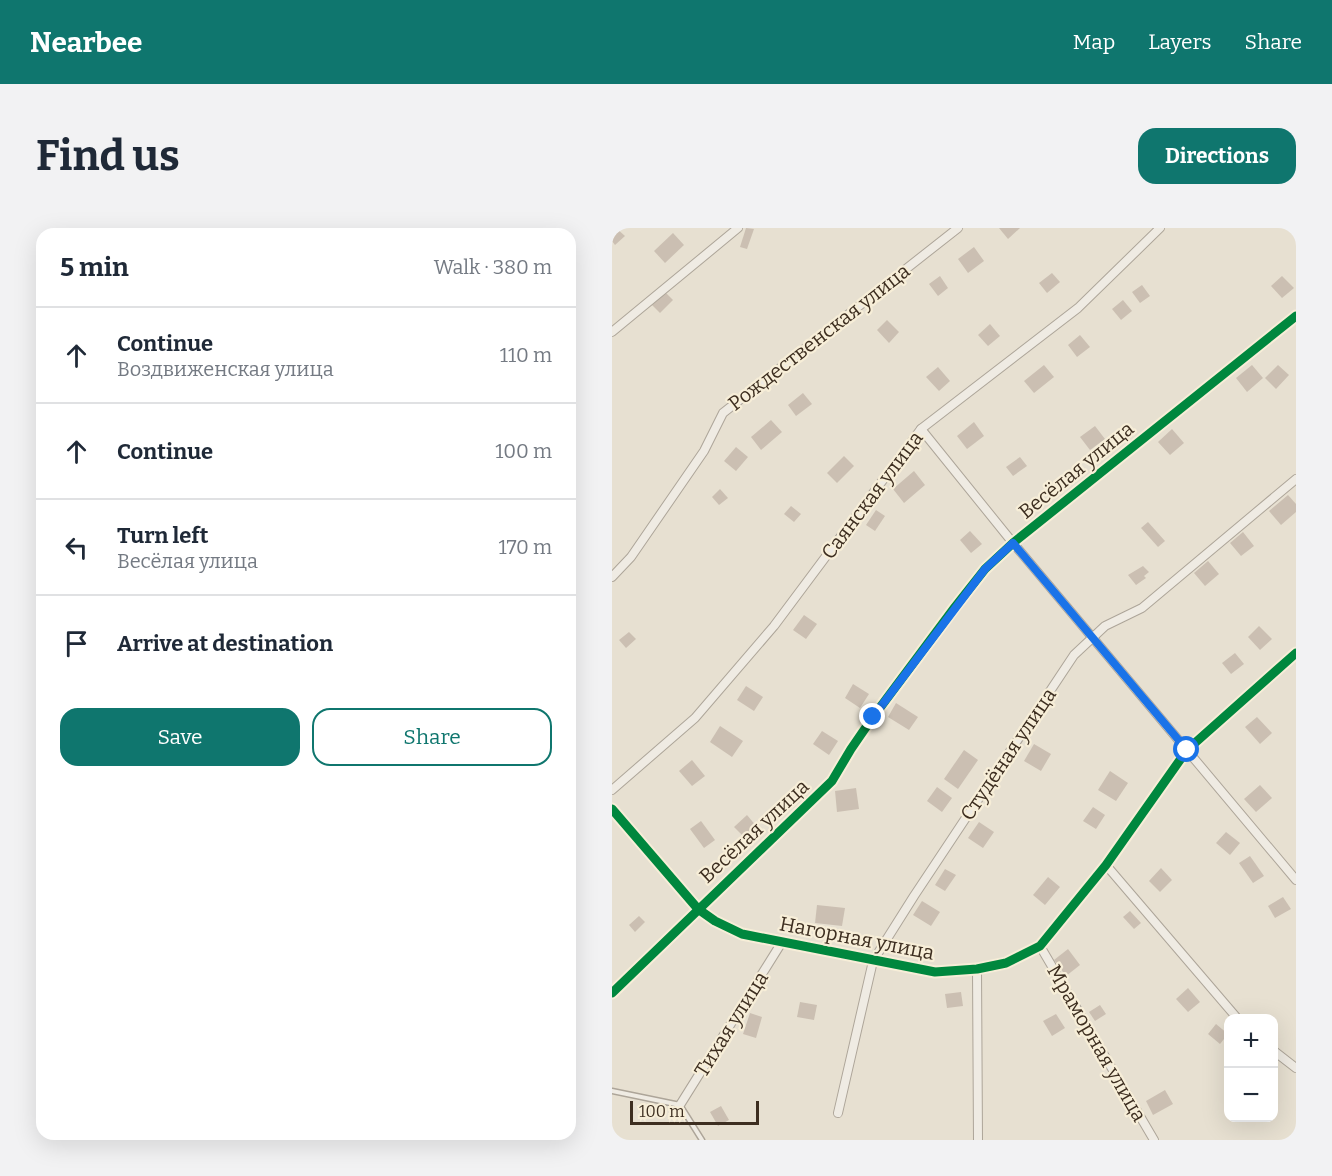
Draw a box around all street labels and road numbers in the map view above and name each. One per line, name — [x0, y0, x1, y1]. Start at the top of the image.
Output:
street label: Рождественская улица — [723, 259, 915, 415]
street label: Весёлая улица — [1014, 416, 1138, 524]
street label: Саянская улица — [816, 426, 928, 564]
street label: Студёная улица — [955, 683, 1061, 825]
street label: Весёлая улица — [694, 774, 814, 888]
street label: Нагорная улица — [778, 911, 936, 965]
street label: Мраморная улица — [1042, 960, 1152, 1126]
street label: Тихая улица — [689, 967, 773, 1081]

